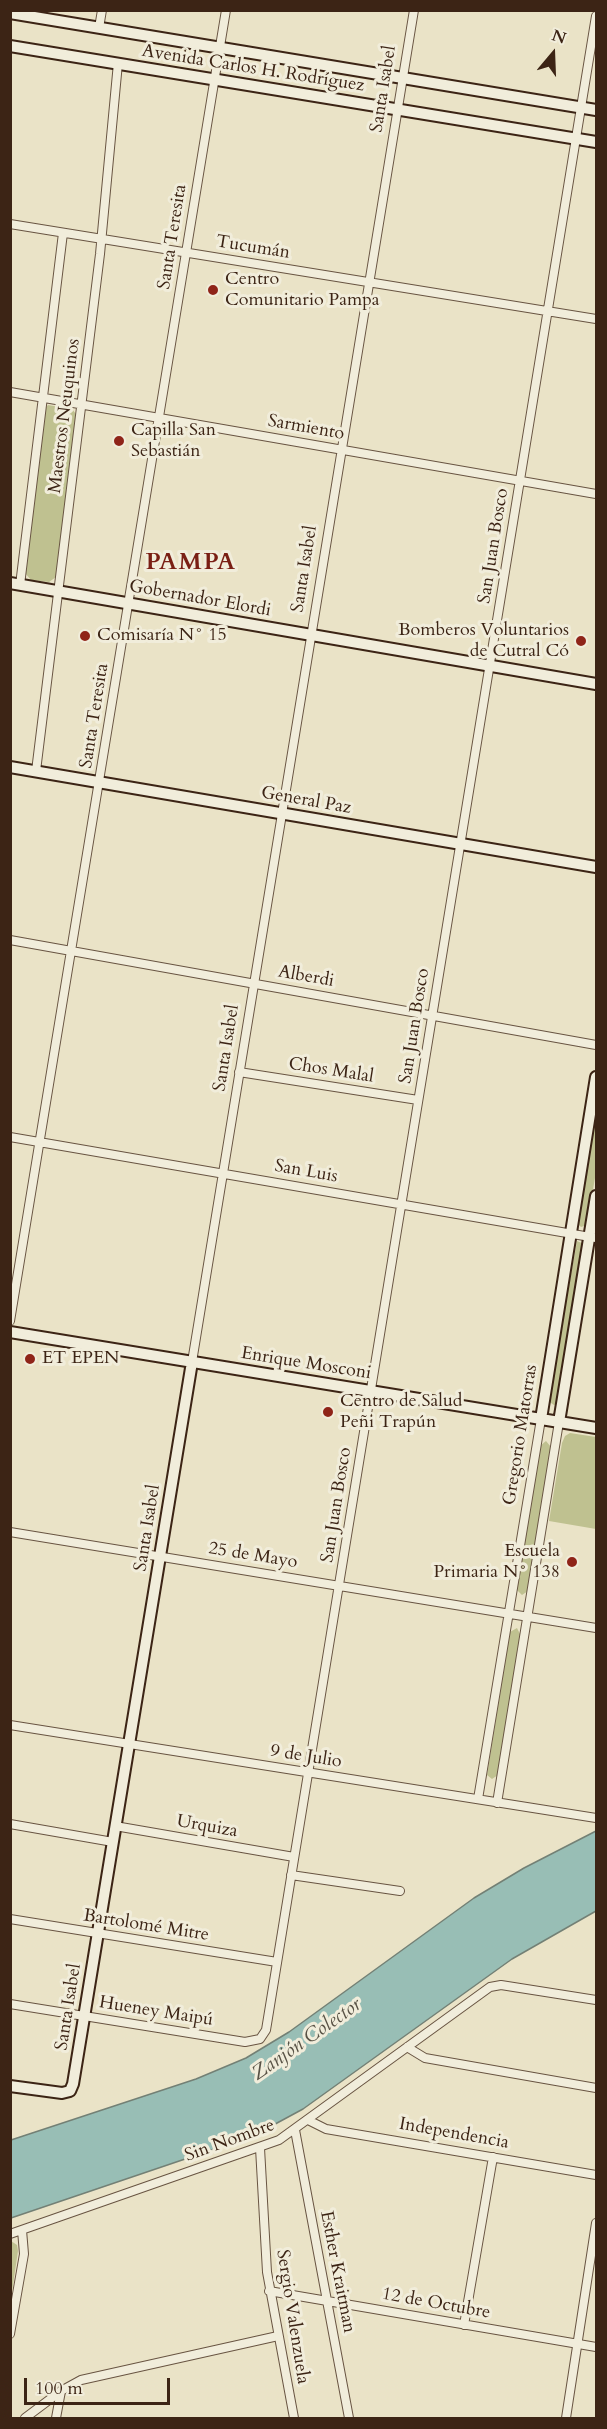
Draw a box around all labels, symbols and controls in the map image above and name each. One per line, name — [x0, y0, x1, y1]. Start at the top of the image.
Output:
north arrow — [523, 24, 583, 84]
text: N — [549, 24, 569, 50]
street label: Avenida Carlos H. Rodríguez — [140, 41, 366, 97]
street label: Santa Isabel — [366, 44, 402, 134]
street label: Santa Teresita — [154, 183, 192, 291]
street label: Tucumán — [215, 232, 291, 264]
place label: Centro Comunitario Pampa — [225, 269, 380, 312]
marker: Centro Comunitario Pampa — [206, 283, 220, 297]
street label: Maestros Neuquinos — [45, 337, 85, 495]
street label: Sarmiento — [266, 411, 346, 445]
place label: Capilla San Sebastián — [131, 420, 216, 462]
marker: Capilla San Sebastián — [112, 434, 126, 448]
street label: San Juan Bosco — [474, 487, 514, 605]
street label: Santa Isabel — [287, 524, 323, 614]
district label: PAMPA — [145, 549, 237, 577]
street label: Gobernador Elordi — [127, 576, 273, 622]
place label: Bomberos Voluntarios de Cutral Có — [398, 620, 569, 662]
place label: Comisaría N° 15 — [97, 625, 227, 647]
marker: Comisaría N° 15 — [78, 629, 92, 643]
marker: Bomberos Voluntarios de Cutral Có — [574, 634, 588, 648]
street label: Santa Teresita — [76, 662, 114, 770]
street label: General Paz — [259, 782, 353, 820]
street label: Alberdi — [276, 961, 336, 993]
street label: San Juan Bosco — [395, 967, 435, 1085]
street label: Santa Isabel — [209, 1003, 245, 1093]
street label: Chos Malal — [287, 1054, 375, 1088]
street label: San Luis — [273, 1156, 339, 1188]
street label: Enrique Mosconi — [239, 1343, 373, 1385]
place label: ET EPEN — [42, 1348, 119, 1370]
marker: ET EPEN — [23, 1352, 37, 1366]
street label: Gregorio Matorras — [499, 1363, 543, 1507]
place label: Centro de Salud Peñi Trapún — [340, 1391, 462, 1434]
marker: Centro de Salud Peñi Trapún — [321, 1405, 335, 1419]
street label: San Juan Bosco — [317, 1446, 357, 1564]
street label: Santa Isabel — [130, 1483, 166, 1573]
street label: 25 de Mayo — [207, 1538, 299, 1574]
place label: Escuela Primaria N° 138 — [433, 1541, 560, 1584]
marker: Escuela Primaria N° 138 — [565, 1555, 579, 1569]
street label: 9 de Julio — [269, 1741, 343, 1773]
street label: Urquiza — [175, 1811, 239, 1843]
street label: Bartolomé Mitre — [82, 1905, 210, 1947]
street label: Santa Isabel — [51, 1962, 87, 2052]
street label: Hueney Maipú — [97, 1992, 215, 2032]
water label: Zanjón Colector — [248, 1993, 366, 2087]
street label: Independencia — [397, 2114, 511, 2154]
street label: Sin Nombre — [182, 2115, 278, 2167]
street label: Esther Kraitman — [315, 2209, 359, 2335]
street label: Sergio Valenzuela — [271, 2248, 313, 2386]
street label: 12 de Octubre — [380, 2284, 492, 2324]
scale bar — [27, 2366, 172, 2404]
text: 100 m — [35, 2376, 83, 2401]

